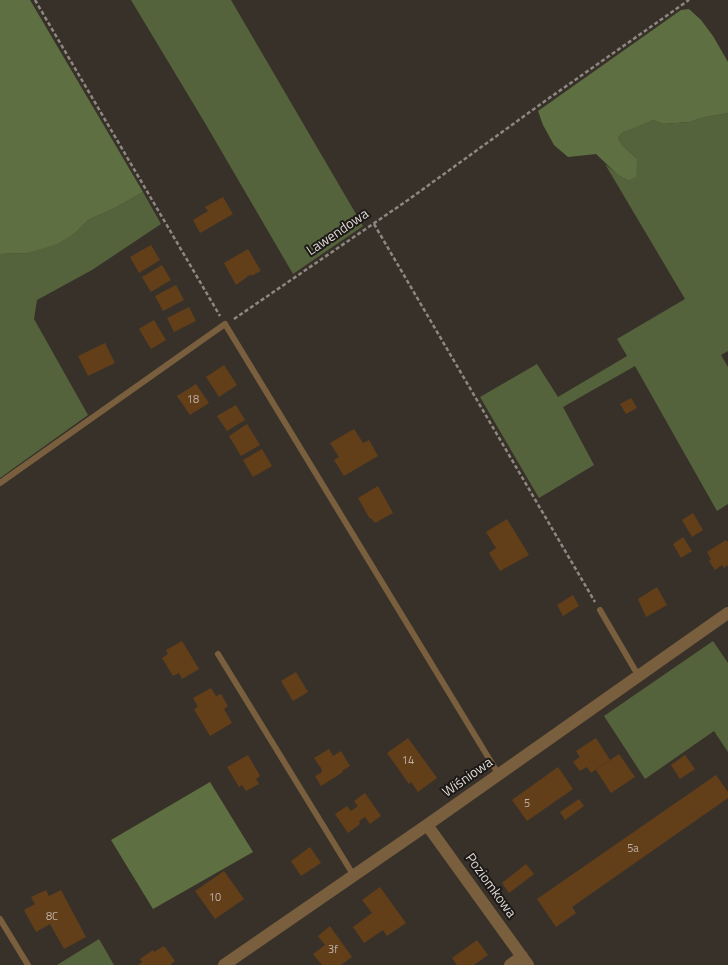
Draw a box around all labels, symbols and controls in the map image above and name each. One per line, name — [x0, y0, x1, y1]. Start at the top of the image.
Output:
street label: Lawendowa — [304, 206, 372, 260]
house number: 18 — [187, 393, 199, 407]
house number: 14 — [402, 754, 414, 768]
street label: Wiśniowa — [440, 755, 496, 801]
house number: 5 — [524, 797, 530, 811]
house number: 5a — [627, 842, 639, 856]
street label: Poziomkowa — [461, 850, 519, 922]
house number: 10 — [209, 891, 221, 905]
house number: 8C — [46, 910, 58, 924]
house number: 3f — [328, 943, 338, 957]

